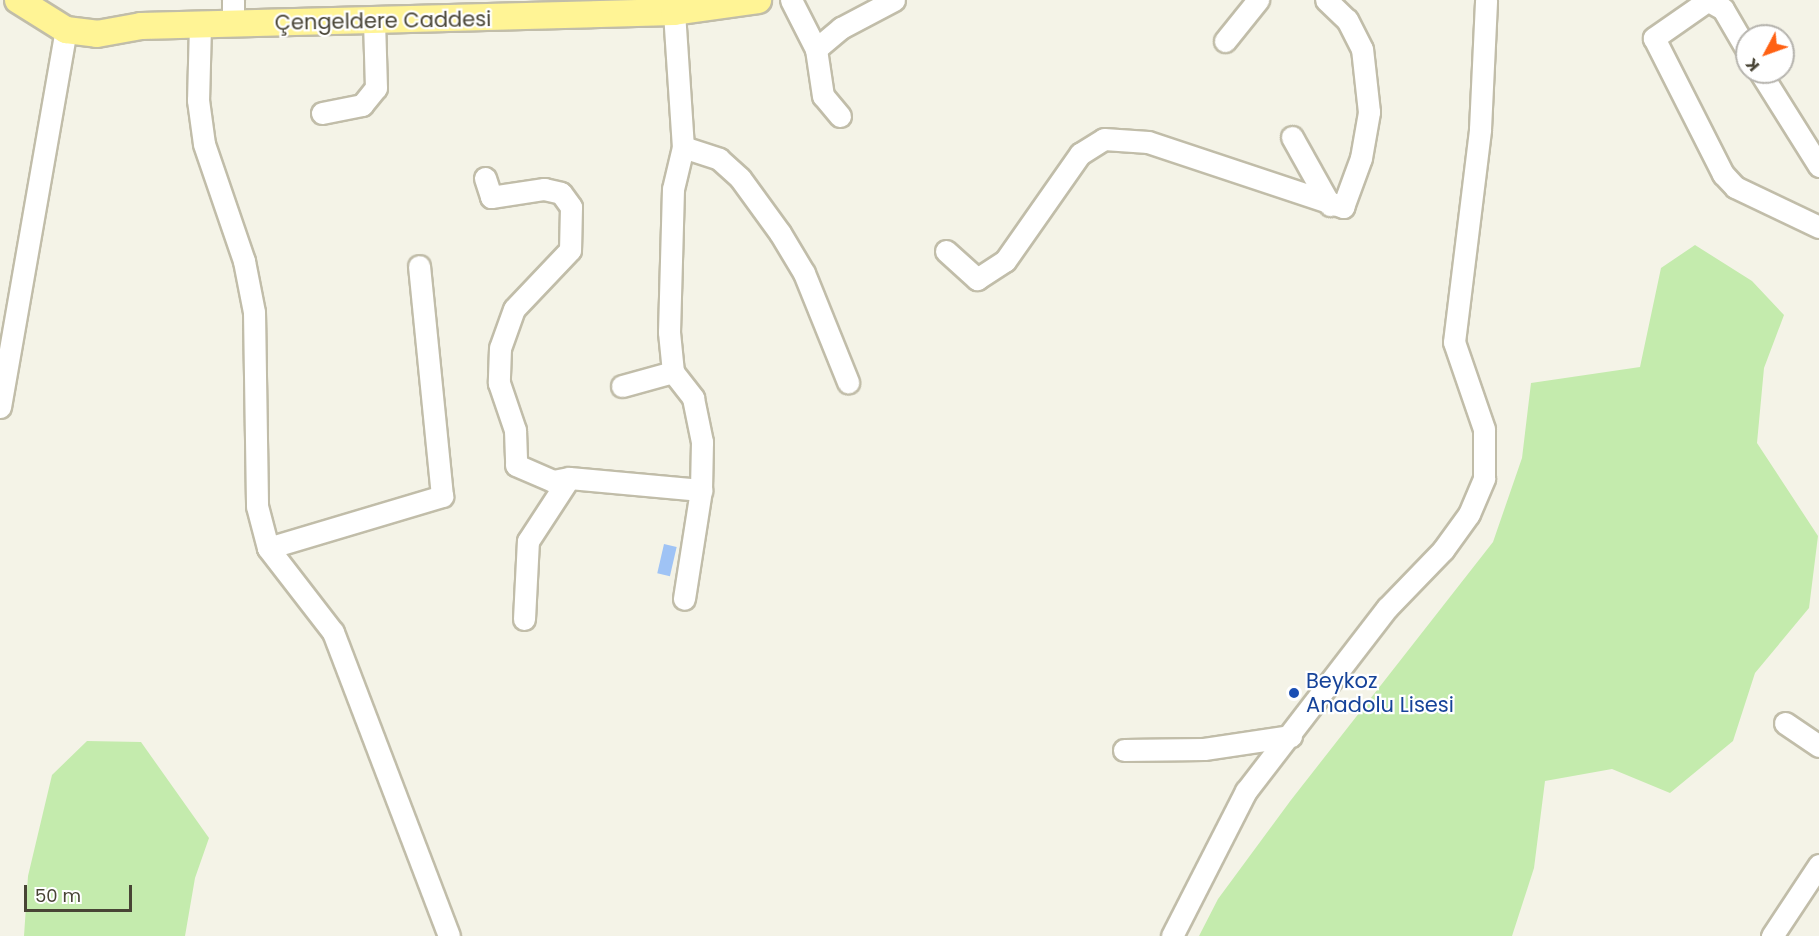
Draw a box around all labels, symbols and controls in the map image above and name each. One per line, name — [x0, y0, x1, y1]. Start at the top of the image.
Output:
street label: Çengeldere Caddesi — [274, 7, 492, 35]
north arrow — [1735, 24, 1795, 84]
text: K — [1740, 53, 1765, 77]
place label: Beykoz Anadolu Lisesi — [1306, 668, 1454, 718]
marker: Beykoz Anadolu Lisesi — [1287, 686, 1301, 700]
scale bar — [27, 873, 135, 911]
text: 50 m — [35, 883, 81, 908]

